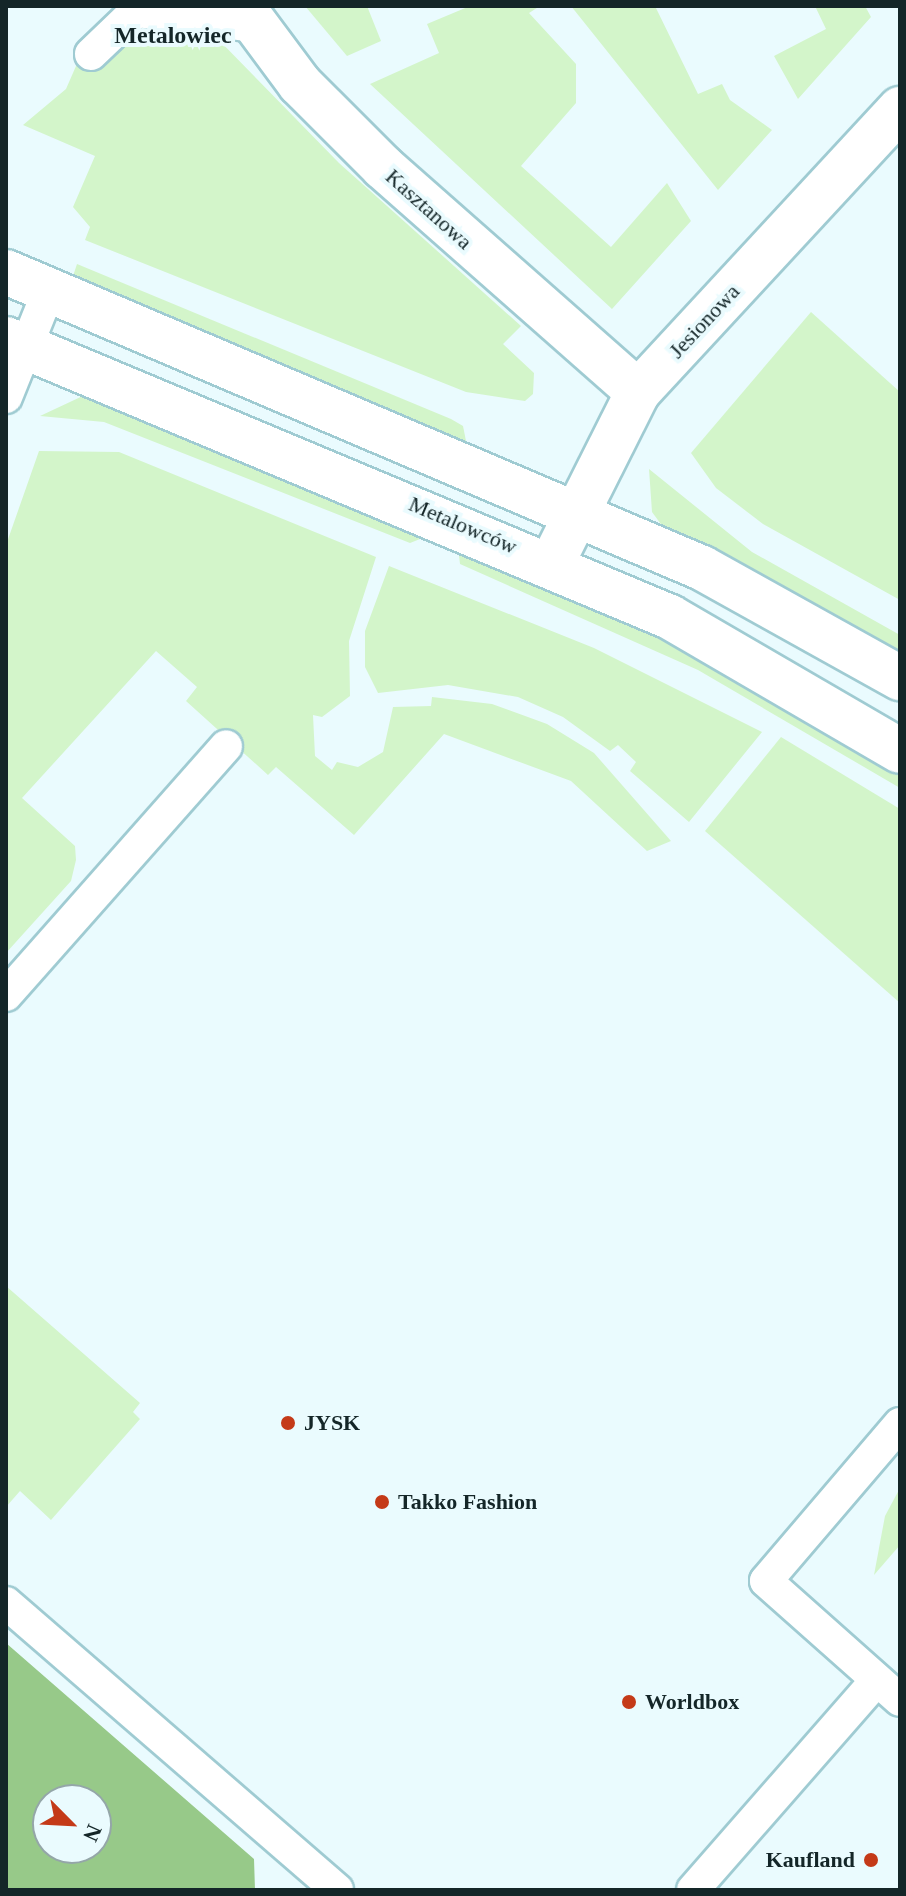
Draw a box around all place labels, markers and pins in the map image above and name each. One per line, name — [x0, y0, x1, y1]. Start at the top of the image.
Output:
place label: JYSK — [304, 1410, 360, 1436]
marker: JYSK — [279, 1414, 297, 1432]
place label: Takko Fashion — [398, 1489, 537, 1515]
marker: Takko Fashion — [373, 1493, 391, 1511]
place label: Worldbox — [645, 1689, 739, 1715]
marker: Worldbox — [620, 1693, 638, 1711]
place label: Kaufland — [766, 1847, 855, 1873]
marker: Kaufland — [862, 1851, 880, 1869]

